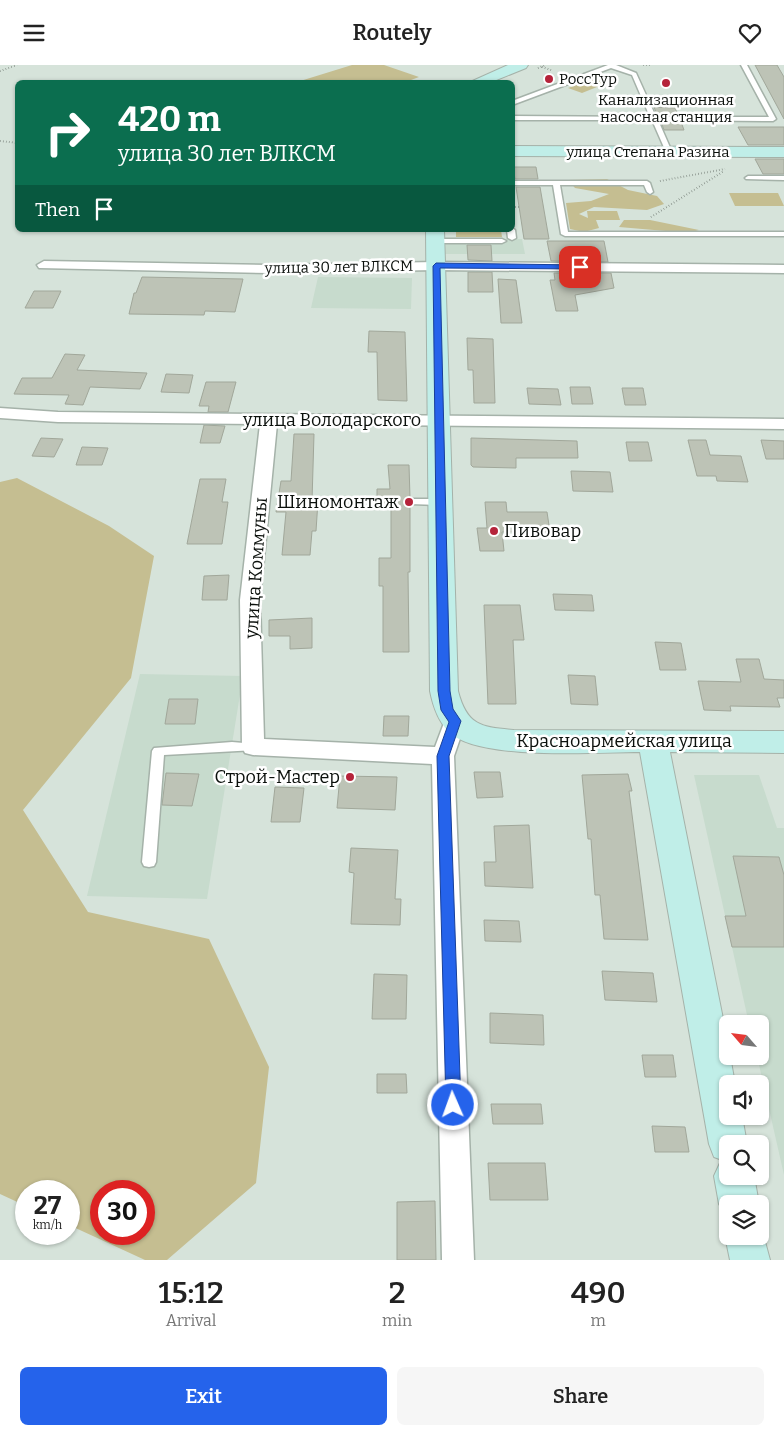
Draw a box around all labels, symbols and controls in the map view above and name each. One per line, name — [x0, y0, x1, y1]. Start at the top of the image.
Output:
icon: menu — [20, 19, 48, 47]
text: Routely — [352, 19, 432, 46]
icon: heart — [736, 19, 764, 47]
place label: РоссТур — [559, 70, 617, 88]
marker: РоссТур — [543, 73, 555, 85]
marker: Канализационная насосная станция — [660, 77, 672, 89]
place label: Канализационная насосная станция — [598, 91, 734, 126]
text: 420 m — [118, 98, 221, 140]
icon: right — [35, 100, 100, 165]
text: улица 30 лет ВЛКСМ — [118, 140, 336, 167]
street label: улица Степана Разина — [565, 143, 730, 161]
icon: arrive — [90, 195, 118, 223]
text: Then — [35, 198, 80, 221]
pin — [559, 246, 601, 288]
icon: arrive — [566, 253, 594, 281]
street label: улица 30 лет ВЛКСМ — [264, 257, 413, 277]
street label: улица Володарского — [242, 409, 421, 431]
place label: Шиномонтаж — [277, 491, 399, 513]
marker: Шиномонтаж — [403, 496, 415, 508]
street label: улица Коммуны — [240, 497, 272, 640]
place label: Пивовар — [504, 520, 581, 542]
marker: Пивовар — [488, 525, 500, 537]
street label: Красноармейская улица — [516, 730, 732, 752]
place label: Строй-Мастер — [215, 766, 340, 788]
marker: Строй-Мастер — [344, 771, 356, 783]
north arrow — [719, 1015, 769, 1065]
map controls — [719, 1015, 769, 1245]
button: sound — [719, 1075, 769, 1125]
position arrow — [426, 1078, 478, 1130]
button: search — [719, 1135, 769, 1185]
speed limit sign: 30 — [90, 1180, 155, 1245]
text: 27 — [34, 1191, 61, 1221]
button: layers — [719, 1195, 769, 1245]
text: km/h — [33, 1218, 62, 1232]
text: 15:12 — [158, 1275, 224, 1311]
text: 2 — [389, 1275, 406, 1311]
text: 490 — [571, 1275, 626, 1311]
text: Arrival — [166, 1311, 216, 1330]
text: min — [382, 1311, 412, 1330]
text: m — [590, 1311, 606, 1330]
button: Exit — [20, 1367, 387, 1425]
button: Share — [397, 1367, 764, 1425]

